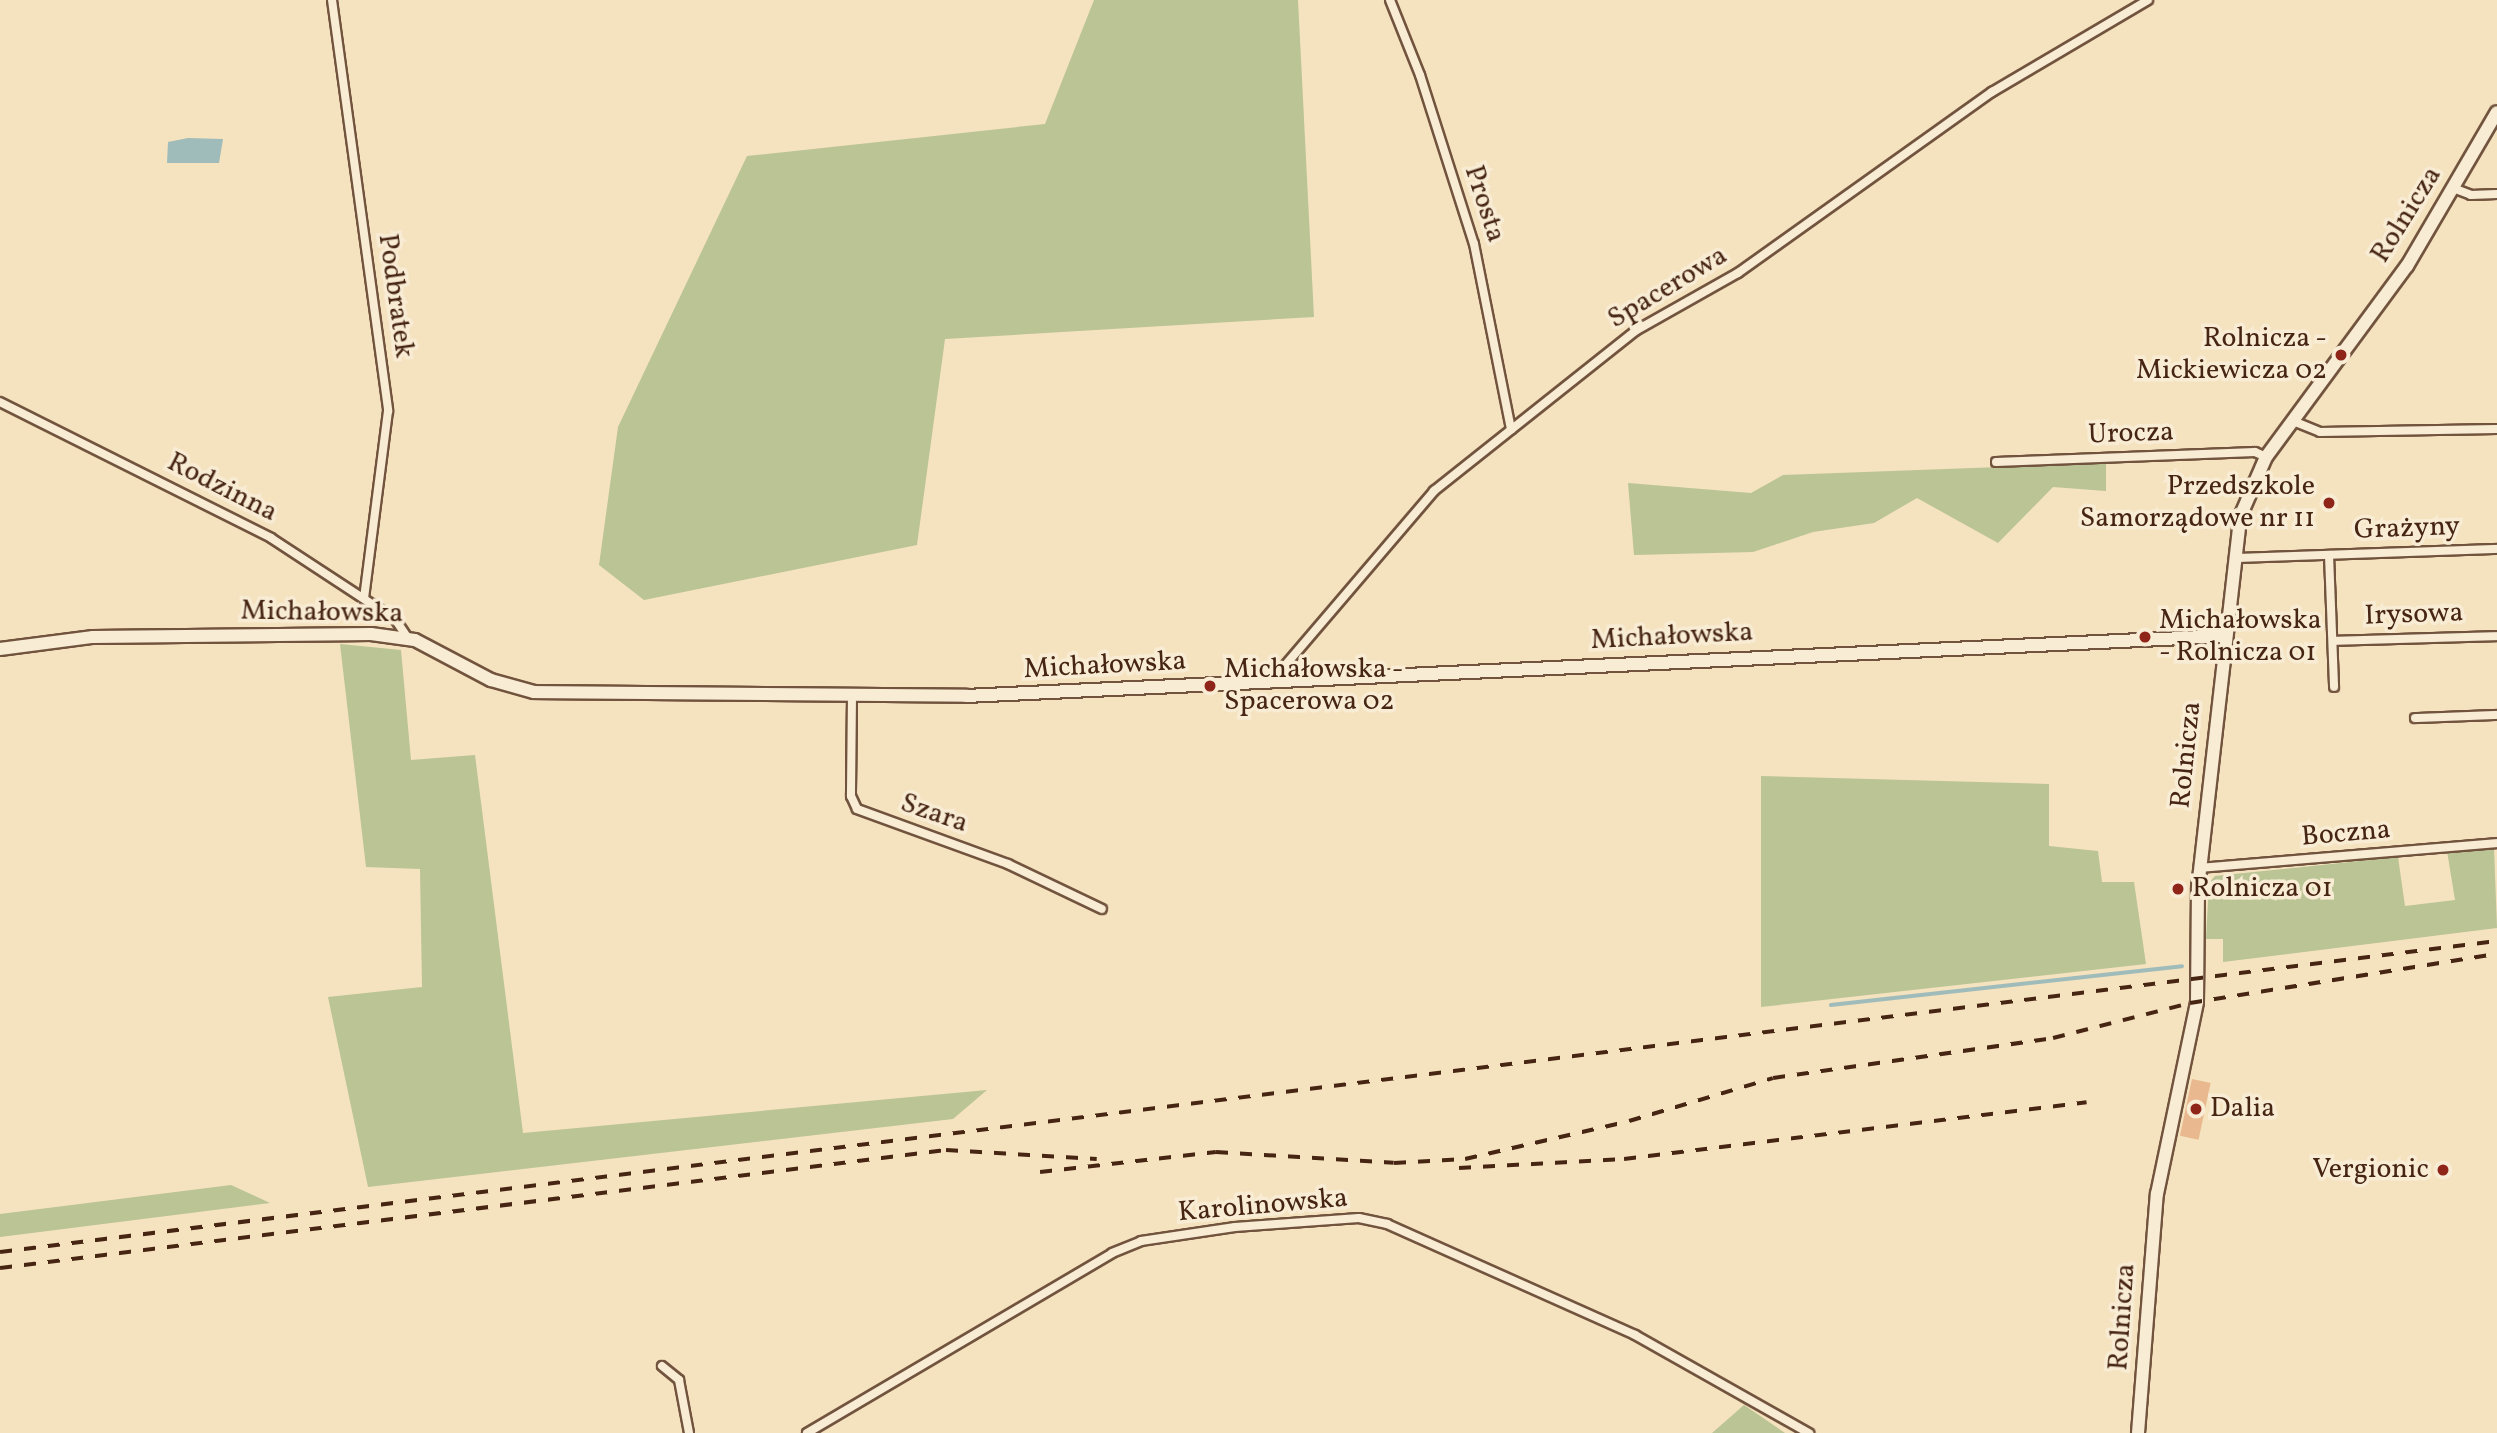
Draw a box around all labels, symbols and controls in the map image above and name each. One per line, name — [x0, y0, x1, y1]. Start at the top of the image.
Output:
street label: Prosta — [1456, 161, 1512, 247]
street label: Rolnicza — [2364, 161, 2450, 269]
street label: Podbratek — [370, 232, 420, 360]
street label: Spacerowa — [1602, 239, 1734, 337]
place label: Rolnicza - Mickiewicza 02 — [2136, 322, 2327, 388]
marker: Rolnicza - Mickiewicza 02 — [2333, 347, 2349, 363]
street label: Urocza — [2087, 416, 2175, 452]
street label: Rodzinna — [161, 446, 283, 530]
place label: Przedszkole Samorządowe nr 11 — [2080, 470, 2315, 536]
marker: Przedszkole Samorządowe nr 11 — [2321, 495, 2337, 511]
street label: Grażyny — [2353, 510, 2461, 548]
street label: Michałowska — [240, 595, 404, 631]
street label: Irysowa — [2364, 596, 2464, 634]
place label: Michałowska - Rolnicza 01 — [2159, 604, 2322, 670]
street label: Michałowska — [1590, 616, 1754, 658]
marker: Michałowska - Rolnicza 01 — [2137, 629, 2153, 645]
street label: Michałowska — [1023, 645, 1187, 687]
place label: Michałowska - Spacerowa 02 — [1224, 653, 1404, 719]
marker: Michałowska - Spacerowa 02 — [1202, 678, 1218, 694]
street label: Rolnicza — [2165, 700, 2209, 810]
street label: Szara — [896, 787, 972, 841]
street label: Boczna — [2300, 813, 2392, 855]
place label: Rolnicza 01 — [2192, 872, 2333, 906]
marker: Rolnicza 01 — [2170, 881, 2186, 897]
place label: Dalia — [2210, 1092, 2275, 1126]
marker: Dalia — [2188, 1101, 2204, 1117]
place label: Vergionic — [2312, 1153, 2429, 1187]
marker: Vergionic — [2435, 1162, 2451, 1178]
street label: Karolinowska — [1177, 1182, 1349, 1230]
street label: Rolnicza — [2103, 1262, 2143, 1372]

